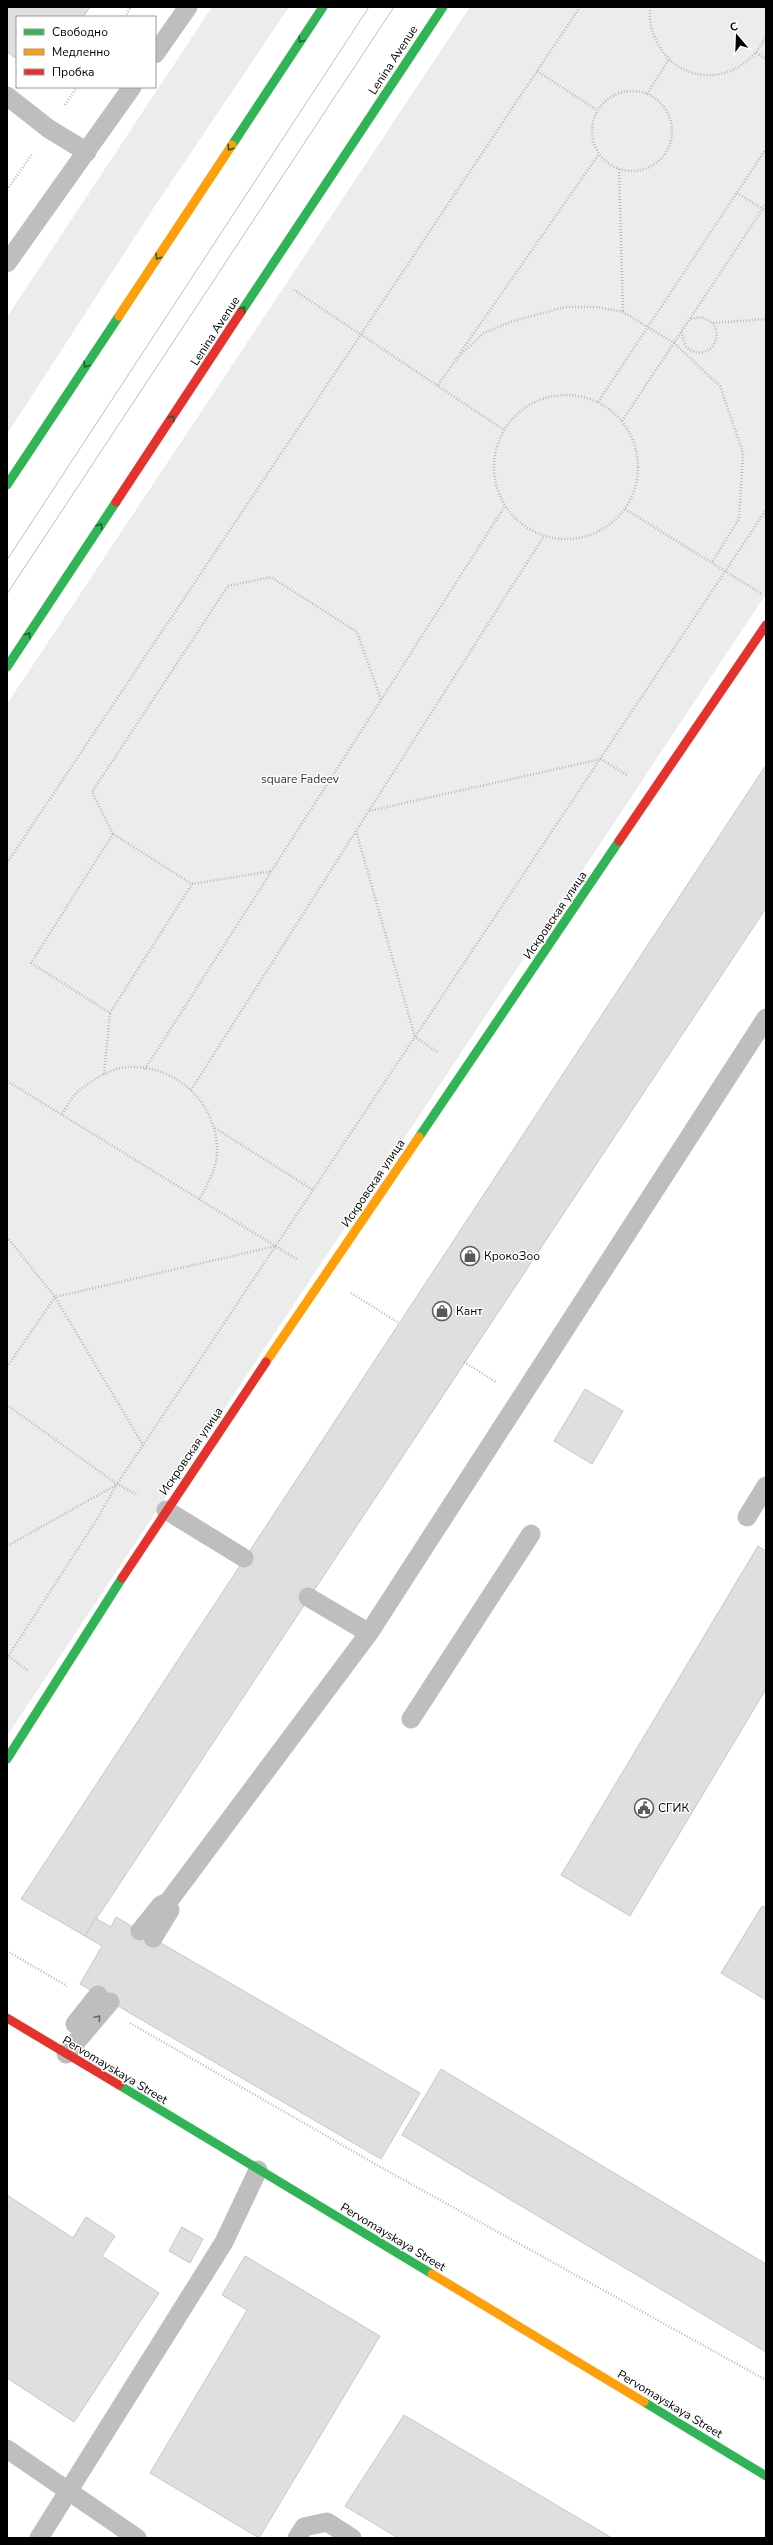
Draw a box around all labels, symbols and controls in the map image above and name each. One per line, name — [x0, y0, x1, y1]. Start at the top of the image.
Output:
legend — [16, 16, 156, 88]
north arrow — [717, 16, 757, 56]
text: С — [728, 19, 740, 35]
street label: Lenina Avenue — [365, 22, 421, 98]
text: Свободно — [52, 24, 108, 40]
one-way arrow — [299, 35, 306, 42]
text: Медленно — [52, 44, 110, 60]
text: Пробка — [52, 64, 95, 80]
one-way arrow — [227, 144, 234, 151]
one-way arrow — [156, 252, 163, 259]
street label: Lenina Avenue — [187, 293, 243, 369]
one-way arrow — [238, 307, 245, 314]
one-way arrow — [83, 361, 91, 368]
one-way arrow — [167, 415, 174, 422]
one-way arrow — [95, 524, 102, 531]
one-way arrow — [24, 632, 31, 639]
park label: square Fadeev — [261, 771, 340, 787]
street label: Искровская улица — [520, 868, 590, 962]
street label: Искровская улица — [338, 1136, 408, 1230]
shop icon: КрокоЗоо — [459, 1245, 481, 1267]
place label: КрокоЗоо — [484, 1248, 540, 1264]
shop icon: Кант — [431, 1300, 453, 1322]
place label: Кант — [456, 1303, 483, 1319]
street label: Искровская улица — [156, 1404, 226, 1498]
public building icon: СГИК — [633, 1797, 655, 1819]
place label: СГИК — [658, 1800, 689, 1816]
one-way arrow — [93, 2015, 100, 2022]
street label: Pervomayskaya Street — [59, 2032, 171, 2108]
street label: Pervomayskaya Street — [337, 2199, 449, 2275]
street label: Pervomayskaya Street — [614, 2366, 726, 2442]

